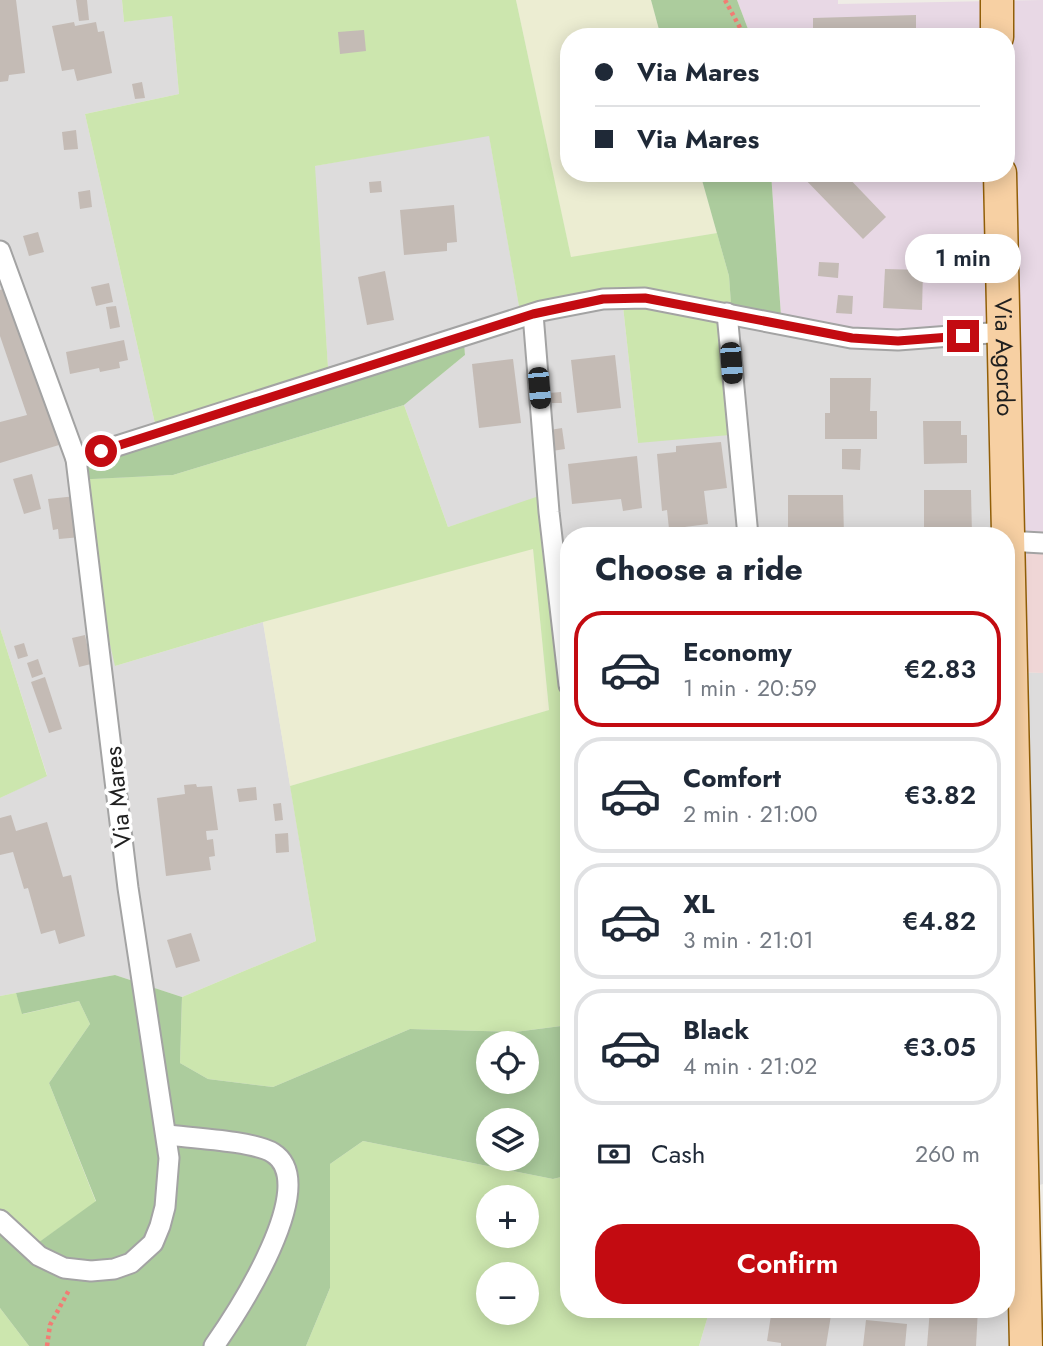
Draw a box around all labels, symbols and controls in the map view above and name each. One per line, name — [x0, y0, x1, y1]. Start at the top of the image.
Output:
text: Via Mares — [637, 53, 759, 91]
text: Via Mares — [637, 120, 759, 158]
callout: 1 min — [905, 234, 1021, 284]
text: 1 min — [935, 241, 991, 275]
street label: Via Agordo — [986, 297, 1023, 417]
route end — [947, 320, 979, 352]
car — [720, 341, 743, 385]
car — [527, 366, 552, 410]
route start — [85, 435, 117, 467]
text: Choose a ride — [595, 546, 803, 592]
text: Economy — [683, 633, 792, 671]
icon: car — [599, 638, 662, 701]
text: €2.83 — [904, 650, 976, 688]
text: 1 min · 20:59 — [683, 671, 817, 705]
street label: Via Mares — [95, 745, 140, 849]
text: Comfort — [683, 759, 781, 797]
icon: car — [599, 764, 662, 827]
text: €3.82 — [904, 776, 976, 814]
text: 2 min · 21:00 — [683, 797, 818, 831]
text: XL — [683, 885, 715, 923]
icon: car — [599, 890, 662, 953]
text: €4.82 — [902, 902, 976, 940]
text: 3 min · 21:01 — [683, 923, 814, 957]
text: Black — [683, 1011, 749, 1049]
icon: car — [599, 1016, 662, 1079]
text: €3.05 — [903, 1028, 976, 1066]
map controls — [476, 1031, 539, 1325]
button: locate — [476, 1031, 539, 1094]
text: 4 min · 21:02 — [683, 1049, 817, 1083]
button: layers — [476, 1108, 539, 1171]
icon: cash — [595, 1135, 633, 1173]
text: Cash — [651, 1135, 705, 1173]
text: 260 m — [915, 1137, 980, 1171]
button: + — [476, 1185, 539, 1248]
button: Confirm — [595, 1224, 980, 1304]
button: − — [476, 1262, 539, 1325]

